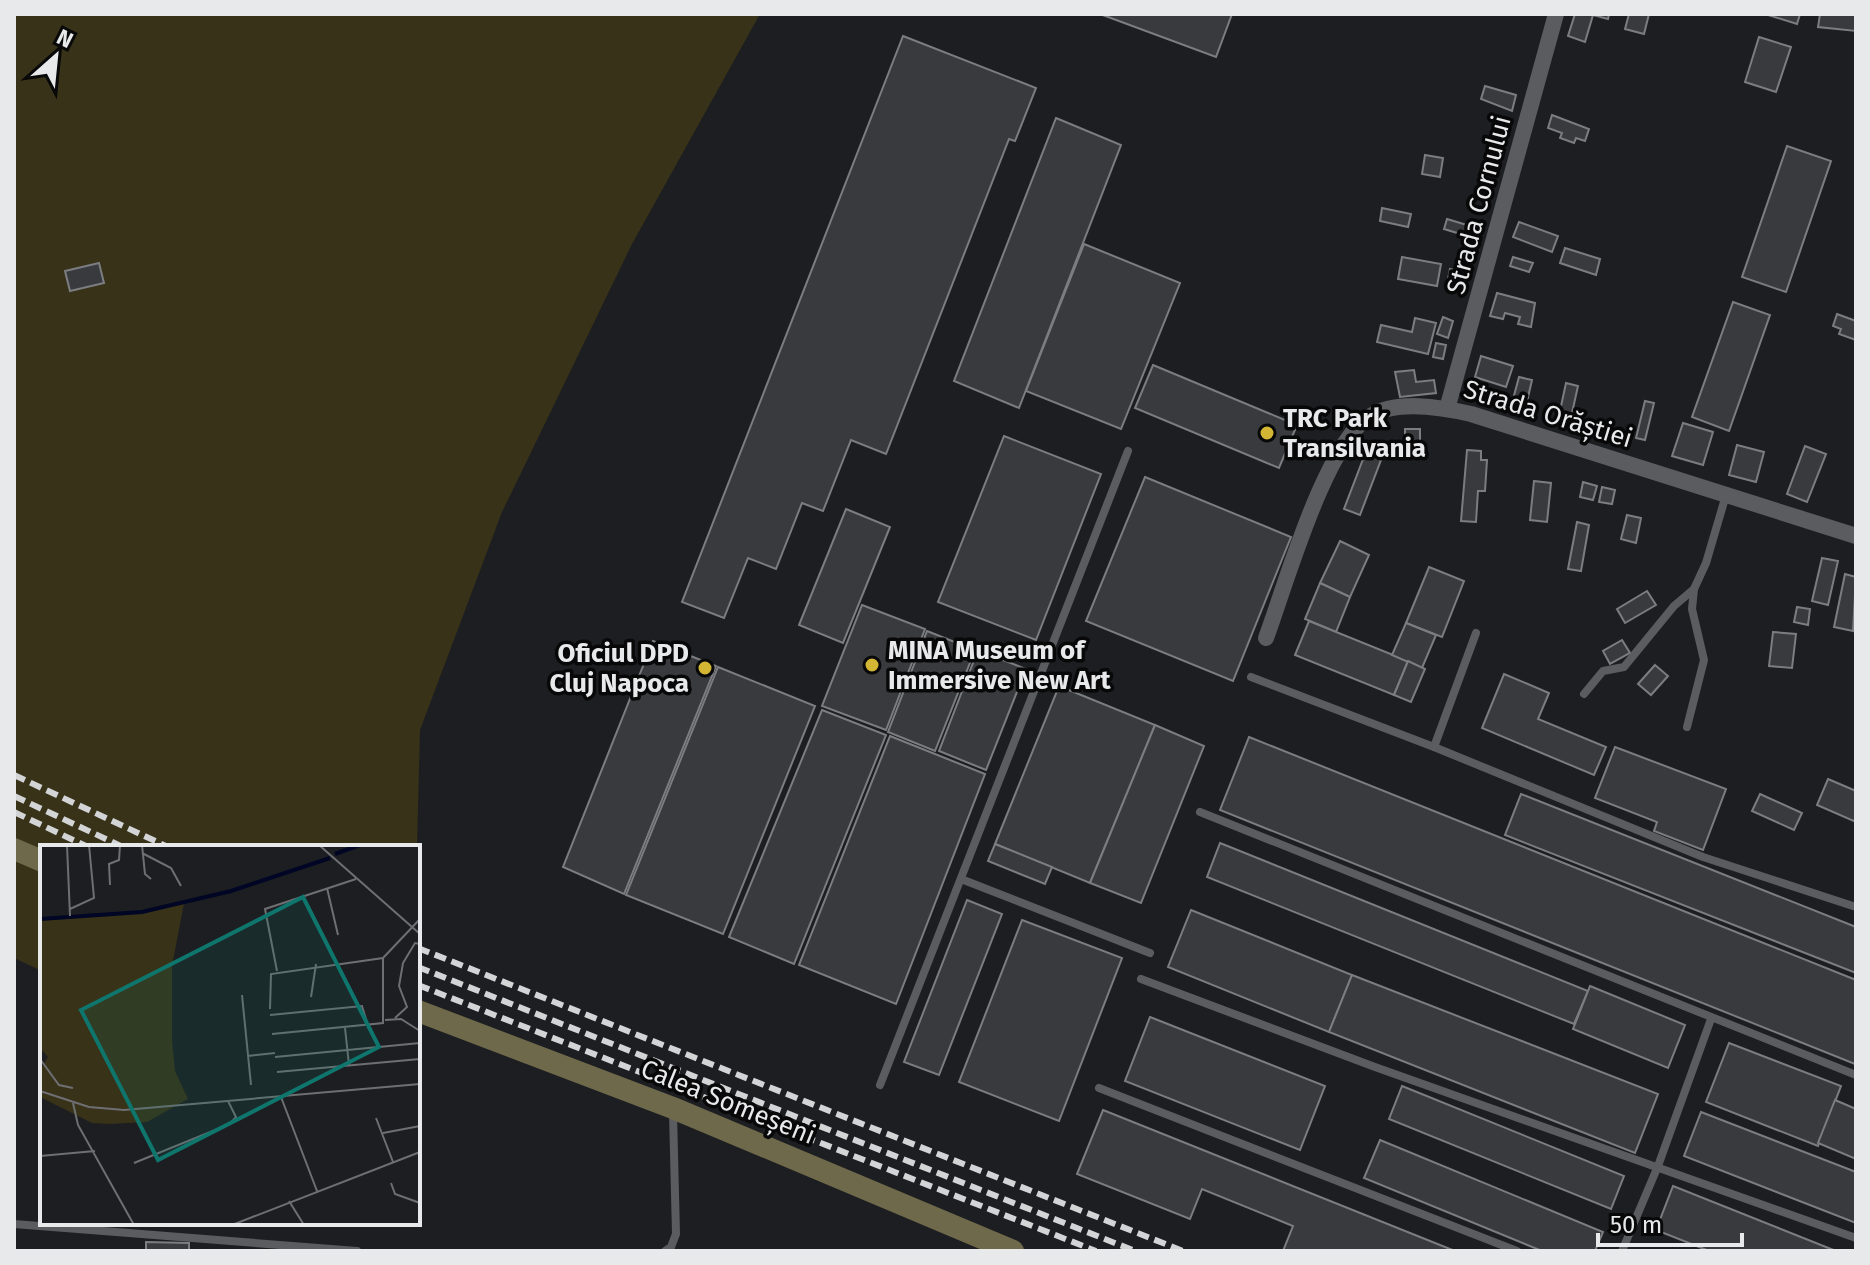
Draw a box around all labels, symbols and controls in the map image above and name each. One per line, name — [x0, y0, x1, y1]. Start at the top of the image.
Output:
north arrow — [16, 16, 96, 96]
text: N — [52, 23, 77, 54]
street label: Strada Cornului — [1440, 113, 1518, 297]
street label: Strada Orăștiei — [1460, 374, 1636, 455]
place label: TRC Park Transilvania — [1283, 403, 1426, 464]
marker: TRC Park Transilvania — [1258, 424, 1276, 442]
place label: MINA Museum of Immersive New Art — [888, 635, 1112, 696]
place label: Oficiul DPD Cluj Napoca — [550, 638, 689, 699]
marker: MINA Museum of Immersive New Art — [863, 656, 881, 674]
marker: Oficiul DPD Cluj Napoca — [696, 659, 714, 677]
inset map — [40, 845, 420, 1225]
street label: Calea Someșeni — [636, 1053, 820, 1152]
scale bar — [1598, 1197, 1742, 1247]
text: 50 m — [1610, 1211, 1662, 1239]

